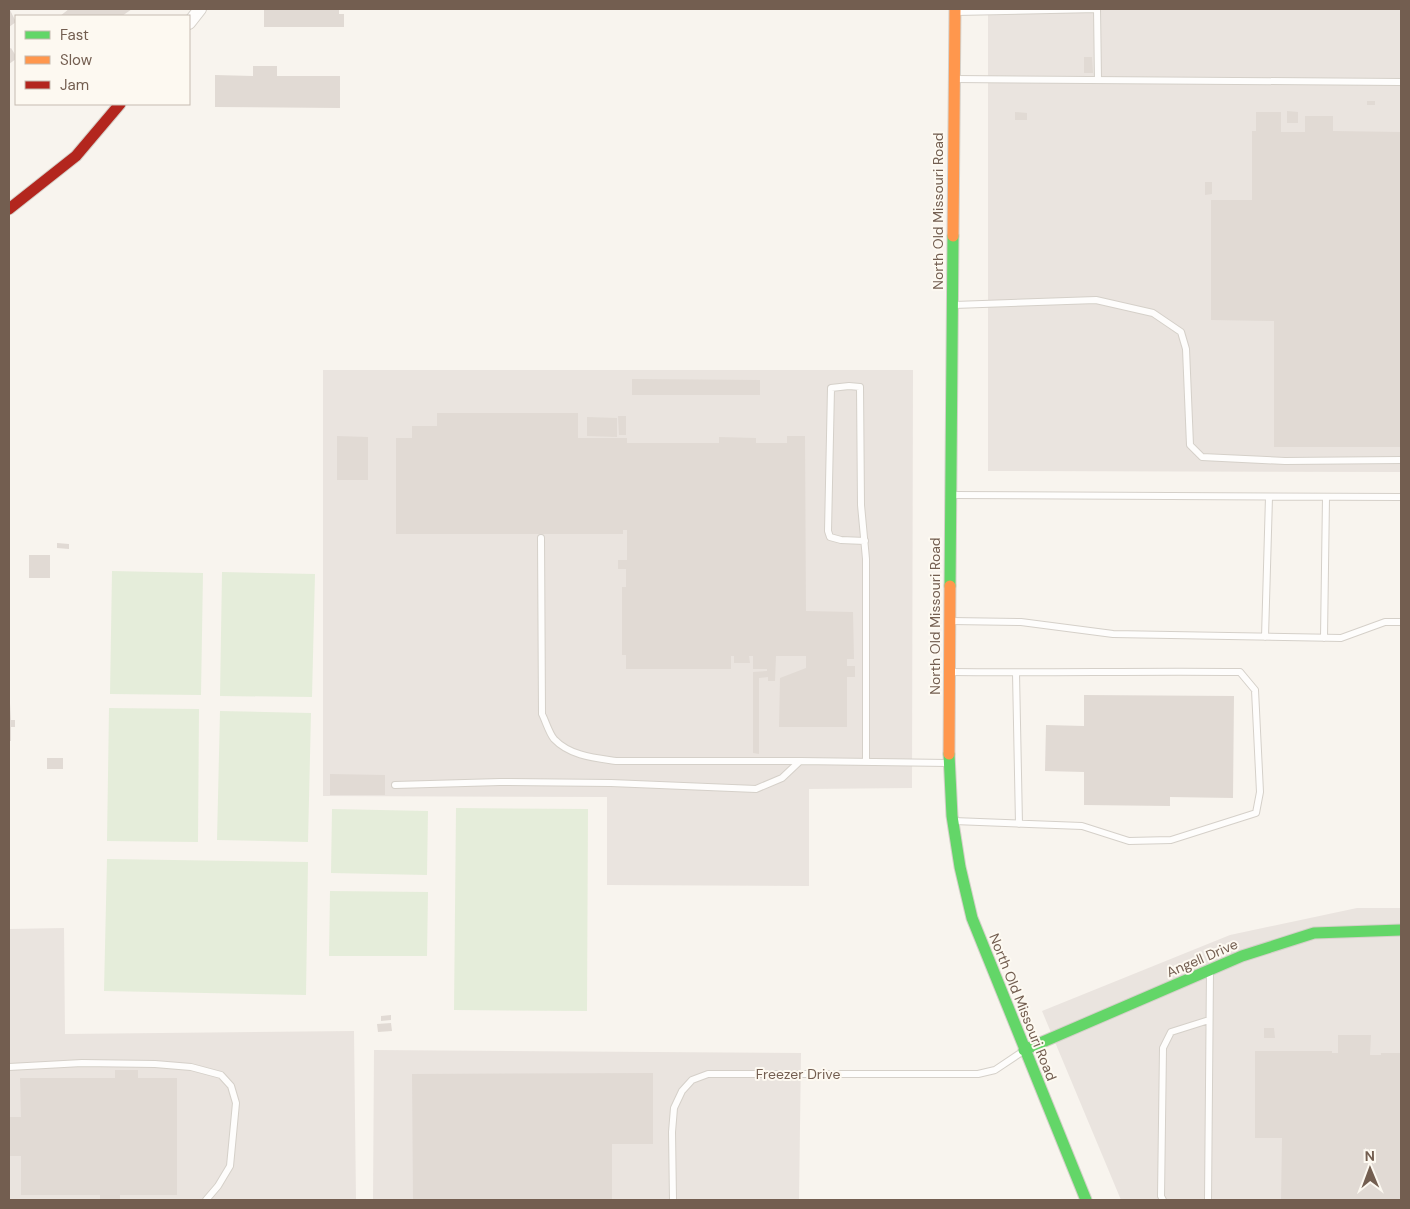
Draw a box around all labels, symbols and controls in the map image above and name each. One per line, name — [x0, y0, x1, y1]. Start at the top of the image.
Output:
legend — [15, 15, 190, 105]
text: Fast — [60, 25, 89, 45]
text: Slow — [60, 50, 93, 70]
text: Jam — [60, 75, 89, 95]
street label: North Old Missouri Road — [929, 132, 947, 290]
street label: North Old Missouri Road — [926, 537, 944, 695]
street label: North Old Missouri Road — [985, 931, 1061, 1083]
street label: Angell Drive — [1164, 935, 1241, 981]
street label: Freezer Drive — [756, 1065, 840, 1083]
north arrow — [1345, 1144, 1395, 1194]
text: N — [1365, 1147, 1375, 1165]

